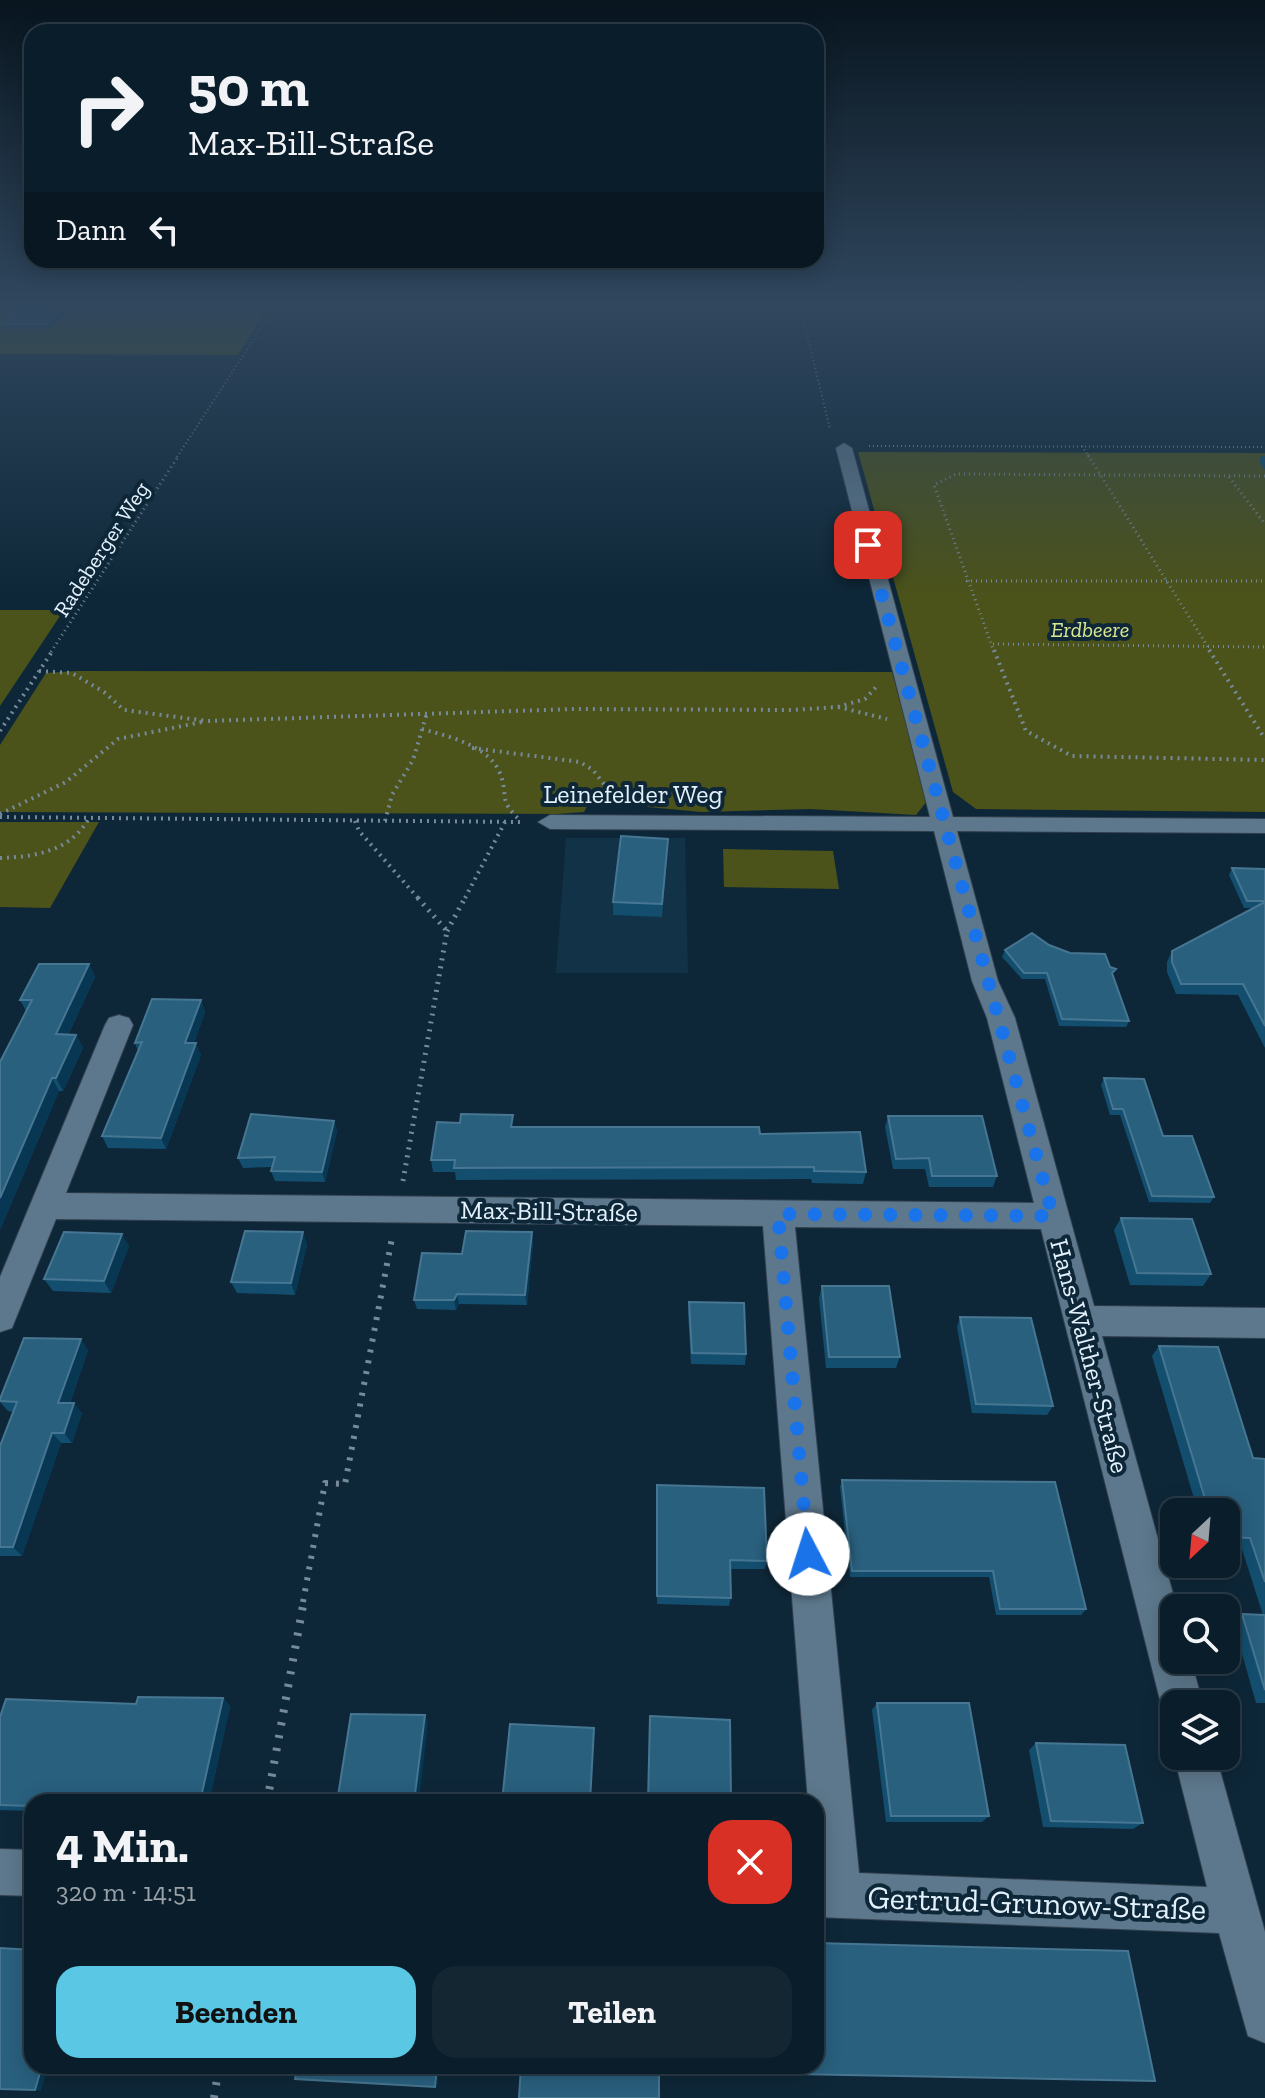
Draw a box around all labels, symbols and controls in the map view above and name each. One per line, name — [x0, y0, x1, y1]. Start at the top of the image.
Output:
text: 50 m — [188, 53, 309, 120]
icon: right — [56, 56, 160, 160]
text: Max-Bill-Straße — [188, 121, 434, 164]
icon: left — [142, 208, 186, 252]
text: Dann — [56, 212, 126, 248]
street label: Radeberger Weg — [48, 477, 155, 622]
pin — [834, 511, 902, 579]
icon: arrive — [846, 523, 890, 567]
park label: Erdbeere — [1051, 616, 1129, 643]
street label: Leinefelder Weg — [543, 778, 723, 810]
street label: Max-Bill-Straße — [460, 1193, 638, 1229]
street label: Hans-Walther-Straße — [1043, 1235, 1137, 1477]
north arrow — [1160, 1498, 1240, 1578]
map controls — [1160, 1498, 1240, 1770]
position arrow — [766, 1512, 850, 1596]
button: search — [1160, 1594, 1240, 1674]
button: layers — [1160, 1690, 1240, 1770]
text: 4 Min. — [56, 1817, 189, 1874]
button: close — [708, 1820, 792, 1904]
text: 320 m · 14:51 — [56, 1876, 196, 1908]
street label: Gertrud-Grunow-Straße — [867, 1878, 1207, 1928]
button: Beenden — [56, 1966, 416, 2058]
button: Teilen — [432, 1966, 792, 2058]

